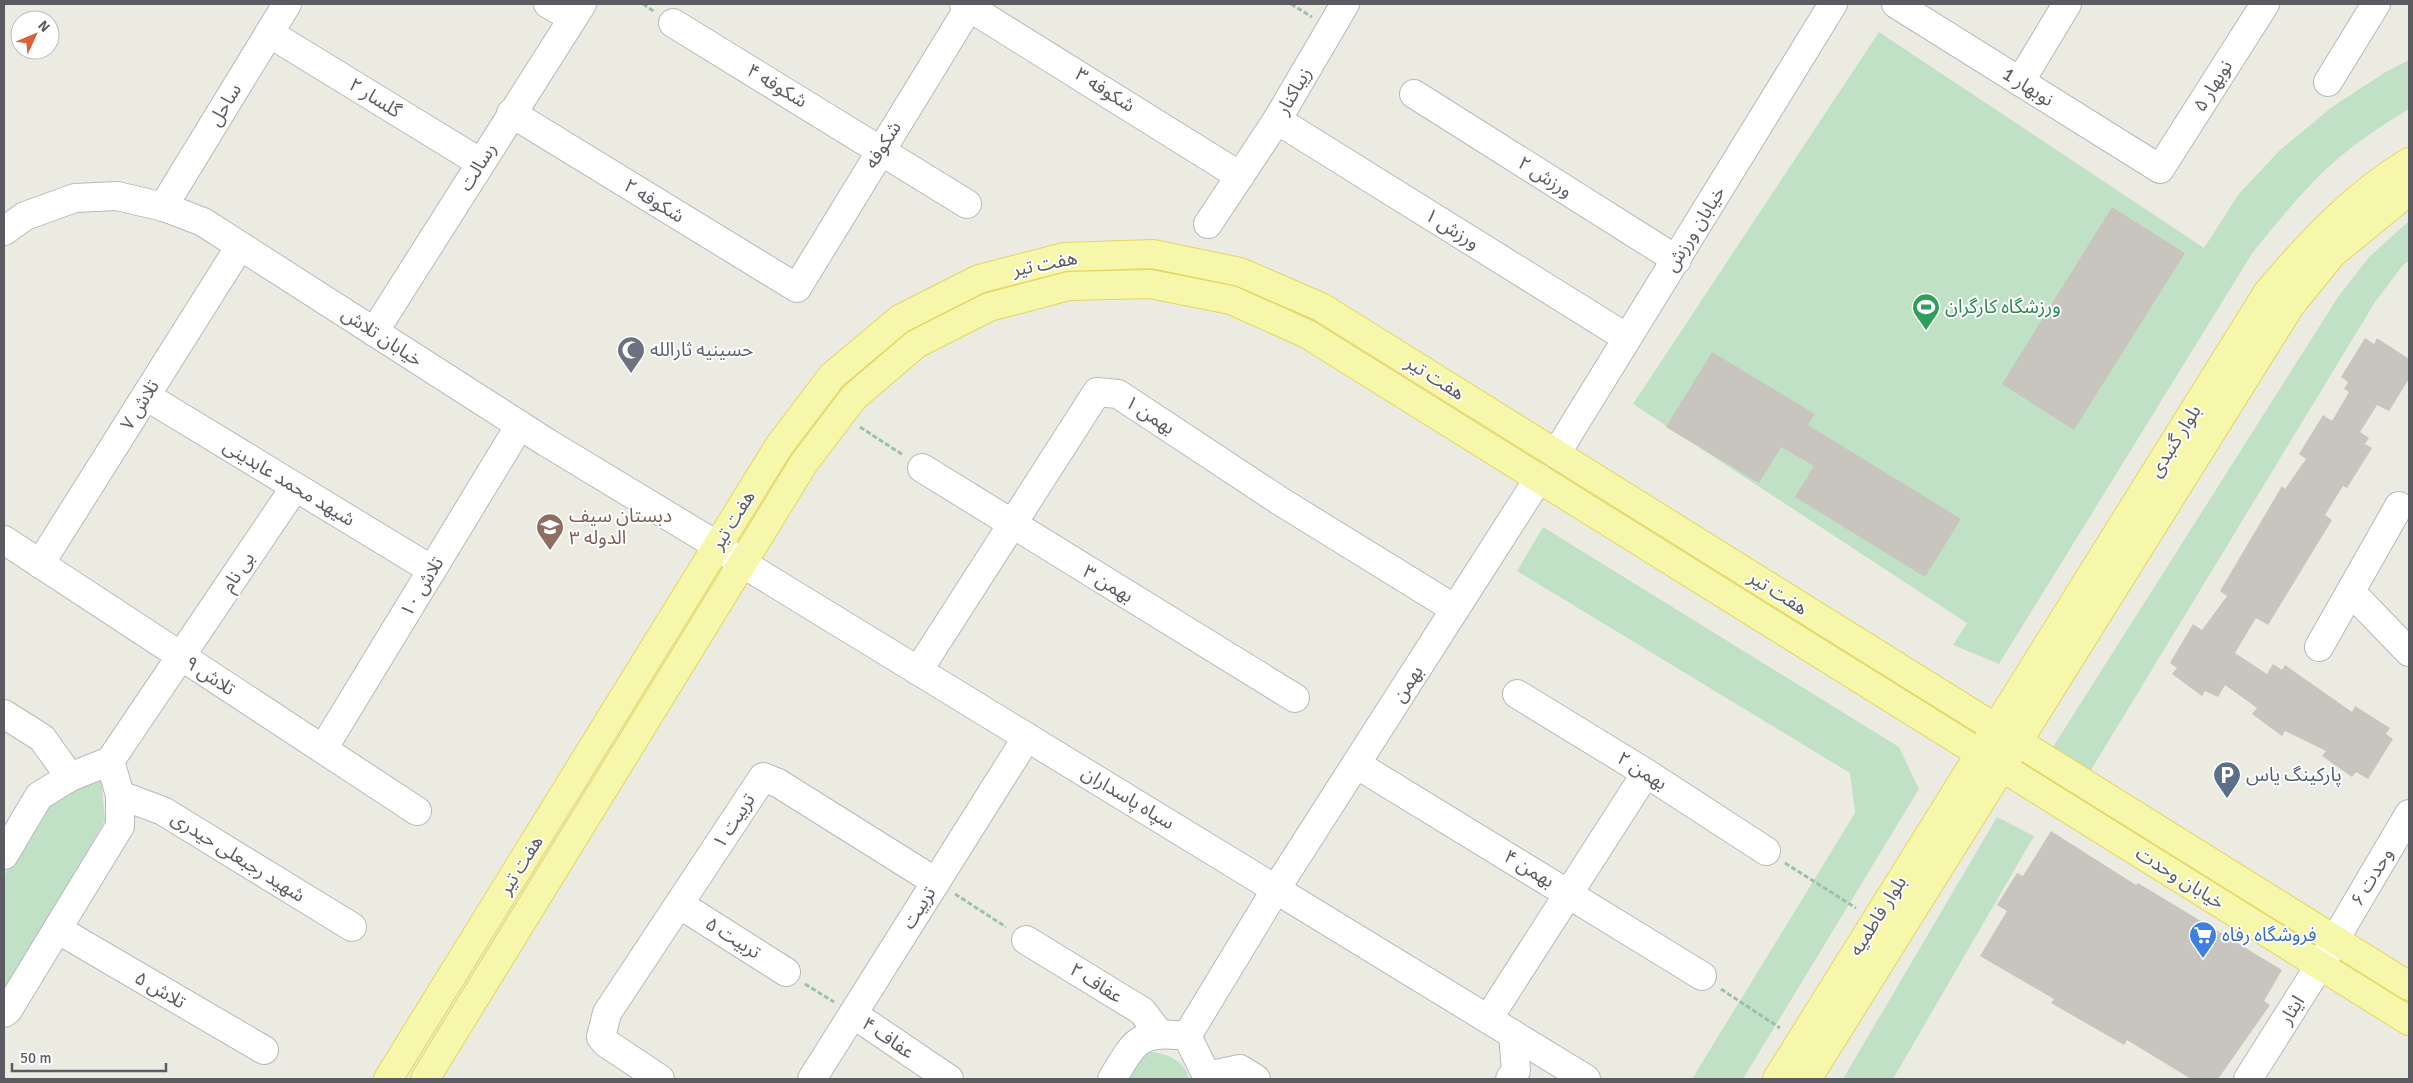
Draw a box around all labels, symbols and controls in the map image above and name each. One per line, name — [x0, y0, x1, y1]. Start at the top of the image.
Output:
north arrow — [10, 10, 60, 60]
text: N — [34, 17, 53, 36]
street label: نوبهار ۵ — [2188, 56, 2238, 116]
street label: شکوفه ۴ — [742, 59, 812, 113]
street label: شکوفه ۳ — [1071, 62, 1139, 118]
street label: نوبهار 1 — [1998, 62, 2058, 112]
street label: زیباکنار — [1270, 63, 1317, 120]
street label: گلسار ۲ — [344, 73, 407, 124]
street label: ساحل — [203, 79, 247, 131]
street label: شکوفه — [859, 117, 907, 173]
street label: رسالت — [454, 138, 502, 196]
street label: ورزش ۲ — [1513, 151, 1577, 203]
street label: شکوفه ۲ — [619, 174, 689, 228]
street label: خیابان ورزش — [1659, 182, 1731, 276]
street label: ورزش ۱ — [1420, 203, 1484, 255]
street label: هفت تیر — [1010, 246, 1080, 282]
sports icon: ورزشگاه کارگران — [1911, 292, 1941, 331]
place label: ورزشگاه کارگران — [1945, 295, 2061, 319]
street label: خیابان تلاش — [337, 302, 427, 372]
mosque icon: حسینیه ثارالله — [616, 335, 646, 374]
place label: حسینیه ثارالله — [650, 338, 754, 362]
street label: هفت تیر — [1400, 350, 1469, 406]
street label: تلاش ۷ — [115, 375, 165, 435]
street label: بهمن ۱ — [1121, 390, 1179, 440]
street label: بلوار گنبدی — [2143, 400, 2207, 482]
street label: شیهد محمد عابدینی — [219, 434, 359, 532]
street label: هفت تیر — [705, 486, 761, 555]
place label: دبستان سیف الدوله ۳ — [569, 504, 672, 550]
school or university icon: دبستان سیف الدوله ۳ — [535, 512, 565, 551]
street label: بی نام — [216, 547, 262, 598]
street label: تلاش ۱۰ — [395, 553, 449, 621]
street label: بهمن ۳ — [1078, 560, 1138, 608]
street label: هفت تیر — [1743, 565, 1812, 621]
street label: تلاش ۹ — [180, 651, 240, 701]
street label: بهمن — [1387, 661, 1429, 707]
street label: بهمن ۲ — [1612, 746, 1672, 796]
parking icon: پارکینگ یاس — [2212, 760, 2242, 799]
street label: سپاه پاسداران — [1077, 761, 1179, 835]
place label: پارکینگ یاس — [2246, 763, 2342, 787]
street label: تربیت ۱ — [707, 789, 761, 853]
street label: شهید رجبعلی حیدری — [167, 806, 309, 908]
street label: هفت تیر — [493, 831, 549, 900]
street label: خیابان وحدت — [2131, 841, 2229, 915]
street label: وحدت ۶ — [2345, 844, 2399, 910]
street label: بهمن ۴ — [1499, 845, 1559, 893]
street label: بلوار فاطمیه — [1844, 872, 1912, 960]
street label: تربیت — [897, 882, 941, 934]
street label: تربیت ۵ — [701, 912, 765, 964]
supermarket icon: فروشگاه رفاه — [2188, 920, 2218, 959]
place label: فروشگاه رفاه — [2222, 923, 2317, 947]
street label: عفاف ۲ — [1065, 957, 1127, 1009]
street label: تلاش ۵ — [130, 966, 190, 1014]
street label: ایثار — [2273, 991, 2310, 1030]
street label: عفاف ۴ — [857, 1012, 919, 1064]
scale bar — [12, 1040, 166, 1072]
text: 50 m — [20, 1049, 51, 1067]

